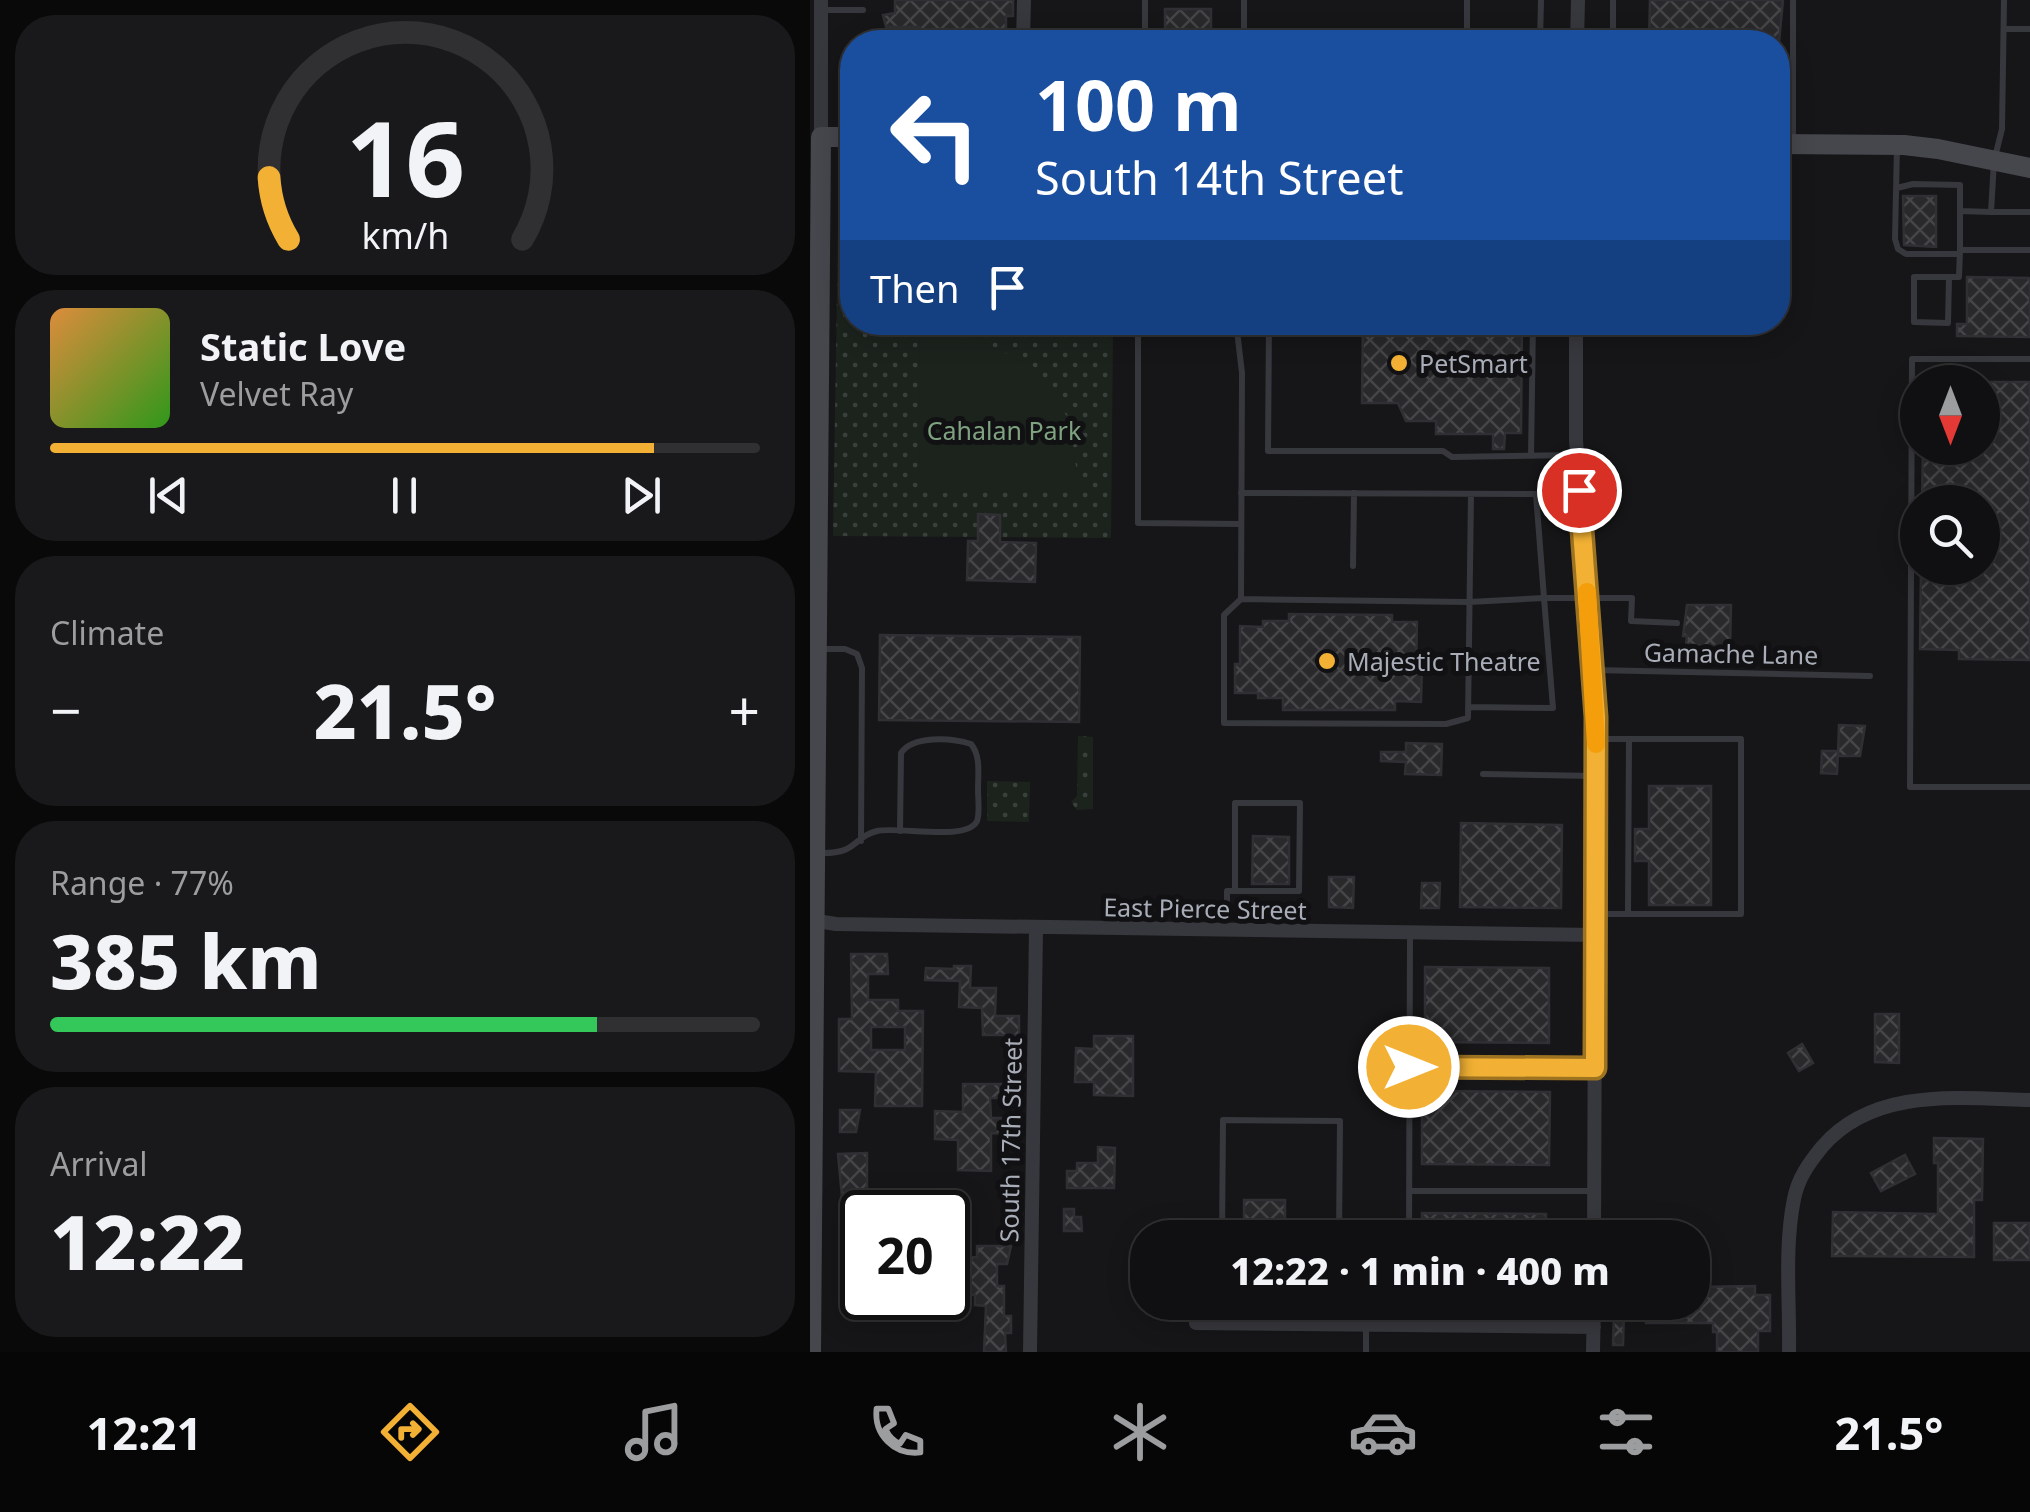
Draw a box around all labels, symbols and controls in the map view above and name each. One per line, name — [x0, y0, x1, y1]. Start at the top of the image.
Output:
text: 100 m — [1035, 56, 1242, 152]
icon: left — [870, 70, 1000, 200]
text: 16 — [346, 86, 464, 227]
text: South 14th Street — [1035, 147, 1403, 208]
text: km/h — [361, 211, 449, 259]
icon: arrive — [980, 260, 1035, 315]
text: Then — [870, 262, 960, 314]
text: Static Love — [200, 320, 406, 372]
place label: PetSmart — [1419, 346, 1528, 380]
marker: PetSmart — [1388, 352, 1410, 374]
north arrow — [1900, 365, 2000, 465]
map controls — [1900, 365, 2000, 585]
text: Velvet Ray — [200, 372, 353, 415]
park label: Cahalan Park — [927, 413, 1082, 447]
pin — [1537, 448, 1622, 533]
icon: arrive — [1552, 463, 1607, 518]
icon: previous — [141, 468, 196, 523]
icon: pause — [377, 468, 432, 523]
icon: next — [614, 468, 669, 523]
button: search — [1900, 485, 2000, 585]
text: Climate — [50, 611, 164, 654]
street label: Gamache Lane — [1644, 634, 1818, 672]
place label: Majestic Theatre — [1347, 644, 1541, 678]
marker: Majestic Theatre — [1316, 650, 1338, 672]
text: 21.5° — [313, 659, 497, 761]
text: − — [50, 672, 81, 747]
text: + — [729, 672, 760, 747]
text: Range · 77% — [50, 861, 234, 904]
street label: East Pierce Street — [1103, 889, 1307, 927]
text: 385 km — [50, 909, 321, 1011]
position arrow — [1357, 1015, 1461, 1119]
street label: South 17th Street — [991, 1037, 1029, 1243]
text: Arrival — [50, 1142, 148, 1185]
text: 12:22 — [50, 1190, 245, 1292]
speed limit sign: 20 — [840, 1190, 970, 1320]
text: 12:22 · 1 min · 400 m — [1230, 1244, 1610, 1296]
icon: directions — [375, 1397, 445, 1467]
icon: music — [619, 1397, 689, 1467]
icon: phone — [862, 1397, 932, 1467]
icon: climate — [1105, 1397, 1175, 1467]
icon: car — [1348, 1397, 1418, 1467]
icon: filters — [1591, 1397, 1661, 1467]
text: 12:21 — [87, 1402, 202, 1463]
text: 21.5° — [1834, 1402, 1943, 1463]

